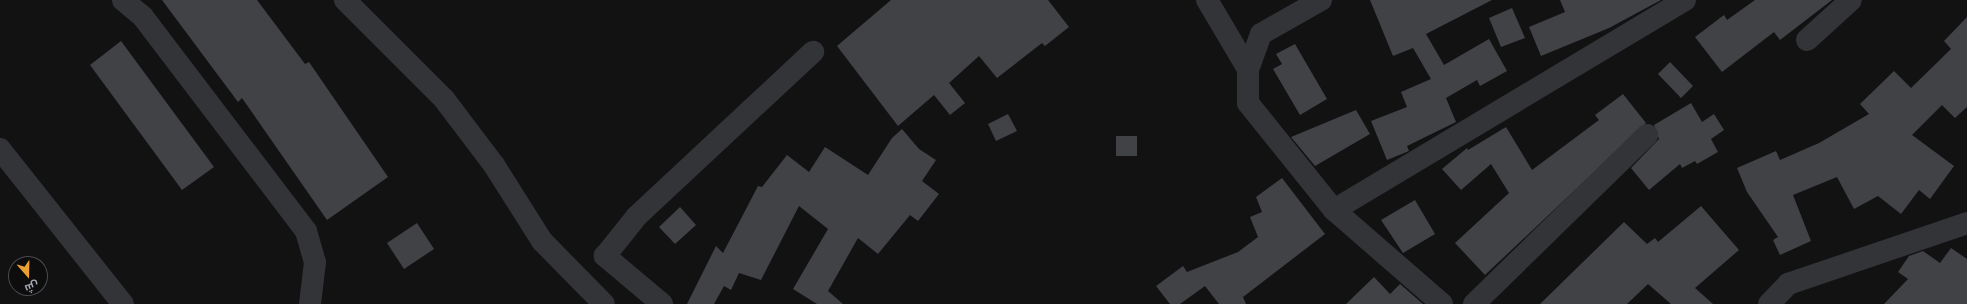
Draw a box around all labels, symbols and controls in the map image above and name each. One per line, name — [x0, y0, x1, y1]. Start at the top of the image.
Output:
north arrow — [8, 256, 48, 296]
text: ش — [23, 278, 41, 295]

